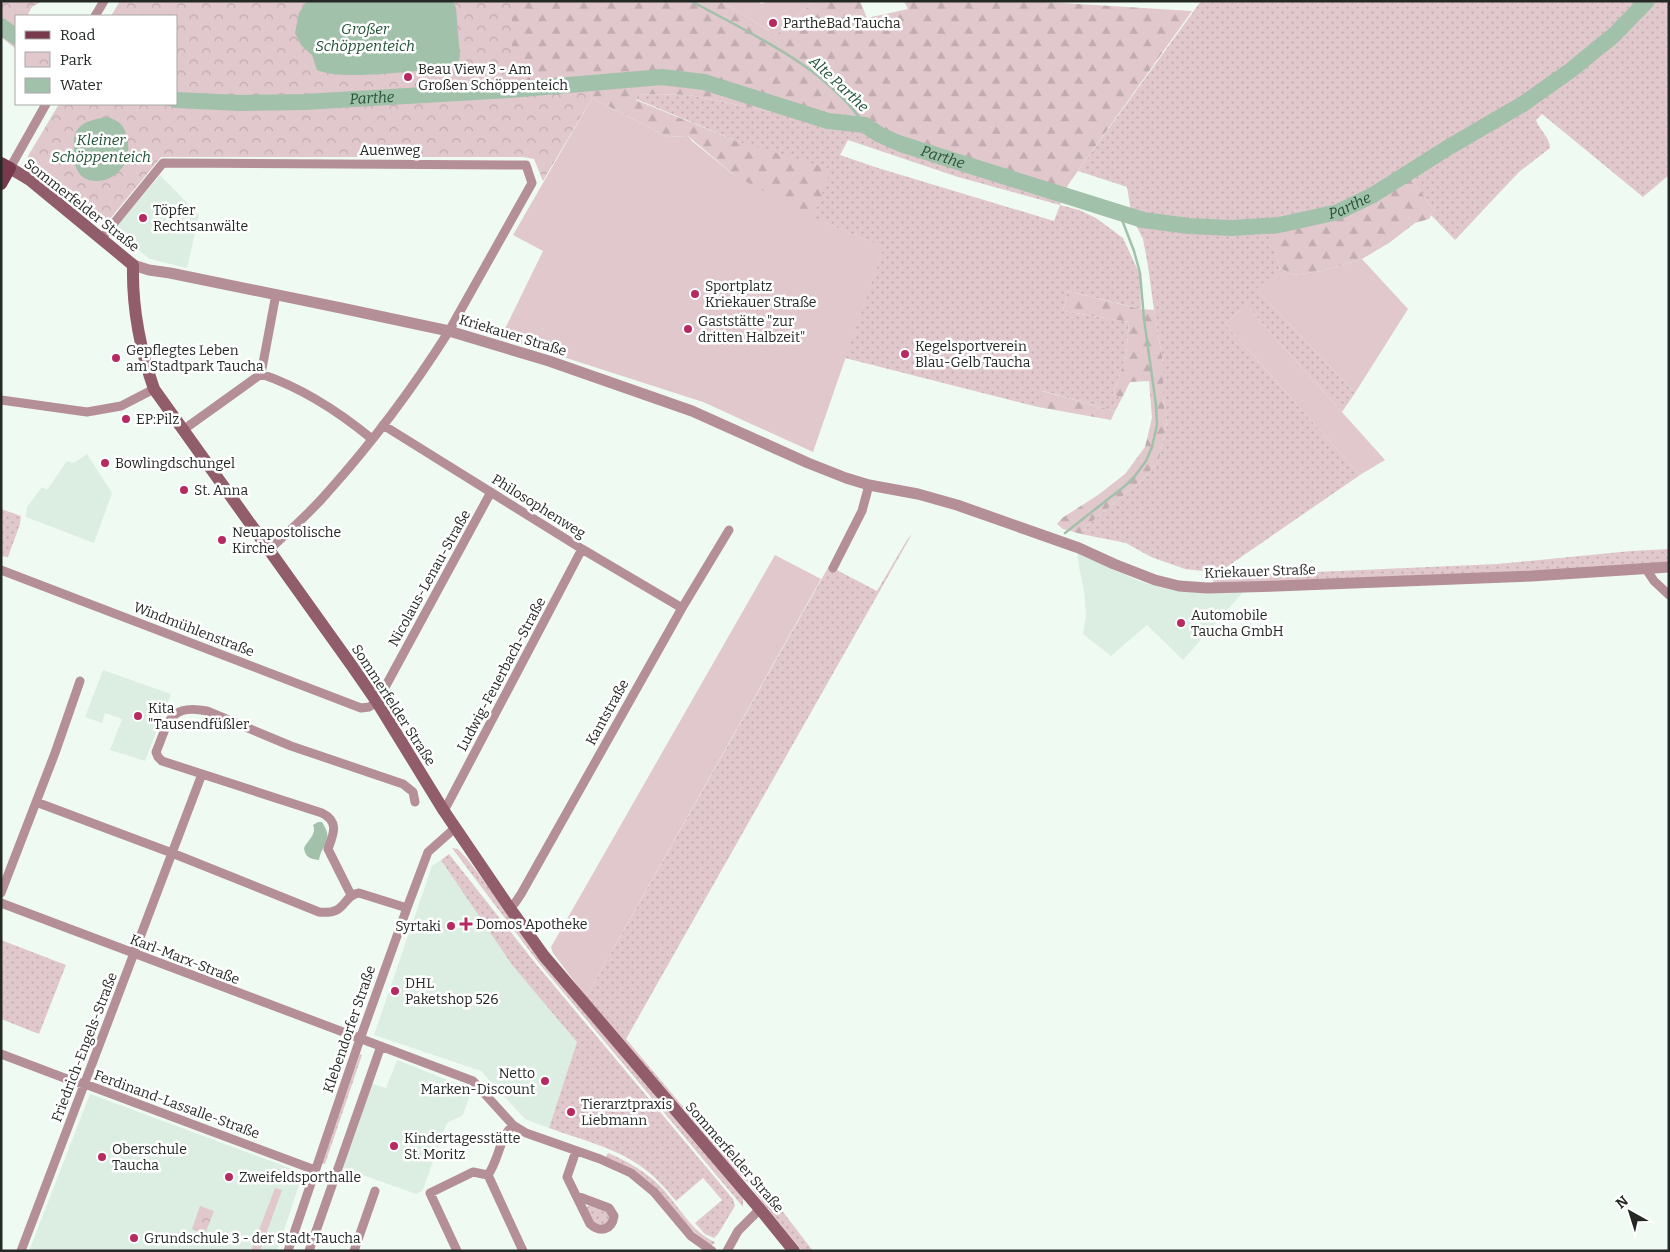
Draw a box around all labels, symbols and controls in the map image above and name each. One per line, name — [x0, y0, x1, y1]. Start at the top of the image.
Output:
legend — [15, 15, 178, 105]
place label: PartheBad Taucha — [783, 15, 901, 32]
marker: PartheBad Taucha — [767, 17, 779, 29]
water label: Großer Schöppenteich — [315, 20, 415, 55]
text: Road — [60, 26, 95, 44]
text: Park — [60, 51, 92, 69]
water label: Alte Parthe — [805, 51, 873, 116]
place label: Beau View 3 - Am Großen Schöppenteich — [418, 61, 568, 94]
marker: Beau View 3 - Am Großen Schöppenteich — [402, 71, 414, 83]
text: Water — [60, 76, 103, 94]
water label: Parthe — [349, 88, 395, 108]
water label: Kleiner Schöppenteich — [51, 131, 151, 166]
street label: Auenweg — [360, 142, 421, 159]
water label: Parthe — [918, 142, 967, 173]
street label: Sommerfelder Straße — [21, 155, 143, 256]
water label: Parthe — [1327, 188, 1374, 223]
place label: Töpfer Rechtsanwälte — [153, 202, 248, 235]
marker: Töpfer Rechtsanwälte — [137, 212, 149, 224]
place label: Sportplatz Kriekauer Straße — [705, 278, 816, 311]
marker: Sportplatz Kriekauer Straße — [689, 288, 701, 300]
street label: Kriekauer Straße — [457, 311, 569, 360]
place label: Gaststätte "zur dritten Halbzeit" — [698, 313, 805, 346]
marker: Gaststätte "zur dritten Halbzeit" — [682, 323, 694, 335]
place label: Kegelsportverein Blau-Gelb Taucha — [915, 338, 1031, 371]
place label: Gepflegtes Leben am Stadtpark Taucha — [126, 342, 264, 375]
marker: Kegelsportverein Blau-Gelb Taucha — [899, 348, 911, 360]
marker: Gepflegtes Leben am Stadtpark Taucha — [110, 352, 122, 364]
place label: EP:Pilz — [136, 411, 179, 428]
marker: EP:Pilz — [120, 413, 132, 425]
place label: Bowlingdschungel — [115, 455, 235, 472]
marker: Bowlingdschungel — [99, 457, 111, 469]
street label: Philosophenweg — [489, 471, 589, 542]
place label: St. Anna — [194, 482, 248, 499]
marker: St. Anna — [178, 484, 190, 496]
street label: Nicolaus-Lenau-Straße — [385, 507, 474, 650]
place label: Neuapostolische Kirche — [232, 524, 341, 557]
marker: Neuapostolische Kirche — [216, 534, 228, 546]
street label: Kriekauer Straße — [1204, 561, 1316, 582]
street label: Ludwig-Feuerbach-Straße — [454, 594, 549, 754]
street label: Windmühlenstraße — [131, 599, 257, 660]
place label: Automobile Taucha GmbH — [1191, 607, 1284, 640]
marker: Automobile Taucha GmbH — [1175, 617, 1187, 629]
street label: Sommerfelder Straße — [348, 641, 439, 769]
street label: Kantstraße — [582, 676, 632, 748]
place label: Kita "Tausendfüßler — [148, 700, 249, 733]
marker: Kita "Tausendfüßler — [132, 710, 144, 722]
place label: Domos Apotheke — [476, 916, 587, 933]
place label: Syrtaki — [395, 918, 441, 935]
marker: Domos Apotheke — [460, 918, 472, 930]
marker: Syrtaki — [445, 920, 457, 932]
street label: Karl-Marx-Straße — [128, 931, 242, 988]
street label: Klebendorfer Straße — [320, 963, 379, 1095]
street label: Friedrich-Engels-Straße — [48, 970, 121, 1125]
place label: DHL Paketshop 526 — [405, 975, 498, 1008]
marker: DHL Paketshop 526 — [389, 985, 401, 997]
place label: Netto Marken-Discount — [421, 1065, 535, 1098]
street label: Ferdinand-Lassalle-Straße — [92, 1067, 262, 1142]
marker: Netto Marken-Discount — [539, 1075, 551, 1087]
place label: Tierarztpraxis Liebmann — [581, 1096, 672, 1129]
street label: Sommerfelder Straße — [682, 1098, 787, 1216]
marker: Tierarztpraxis Liebmann — [565, 1106, 577, 1118]
place label: Kindertagesstätte St. Moritz — [404, 1130, 520, 1163]
marker: Kindertagesstätte St. Moritz — [388, 1140, 400, 1152]
place label: Oberschule Taucha — [112, 1141, 187, 1174]
marker: Oberschule Taucha — [96, 1151, 108, 1163]
place label: Zweifeldsporthalle — [239, 1169, 361, 1186]
marker: Zweifeldsporthalle — [223, 1171, 235, 1183]
north arrow — [1605, 1187, 1655, 1237]
text: N — [1613, 1192, 1632, 1212]
place label: Grundschule 3 - der Stadt Taucha — [144, 1230, 361, 1247]
marker: Grundschule 3 - der Stadt Taucha — [128, 1232, 140, 1244]

